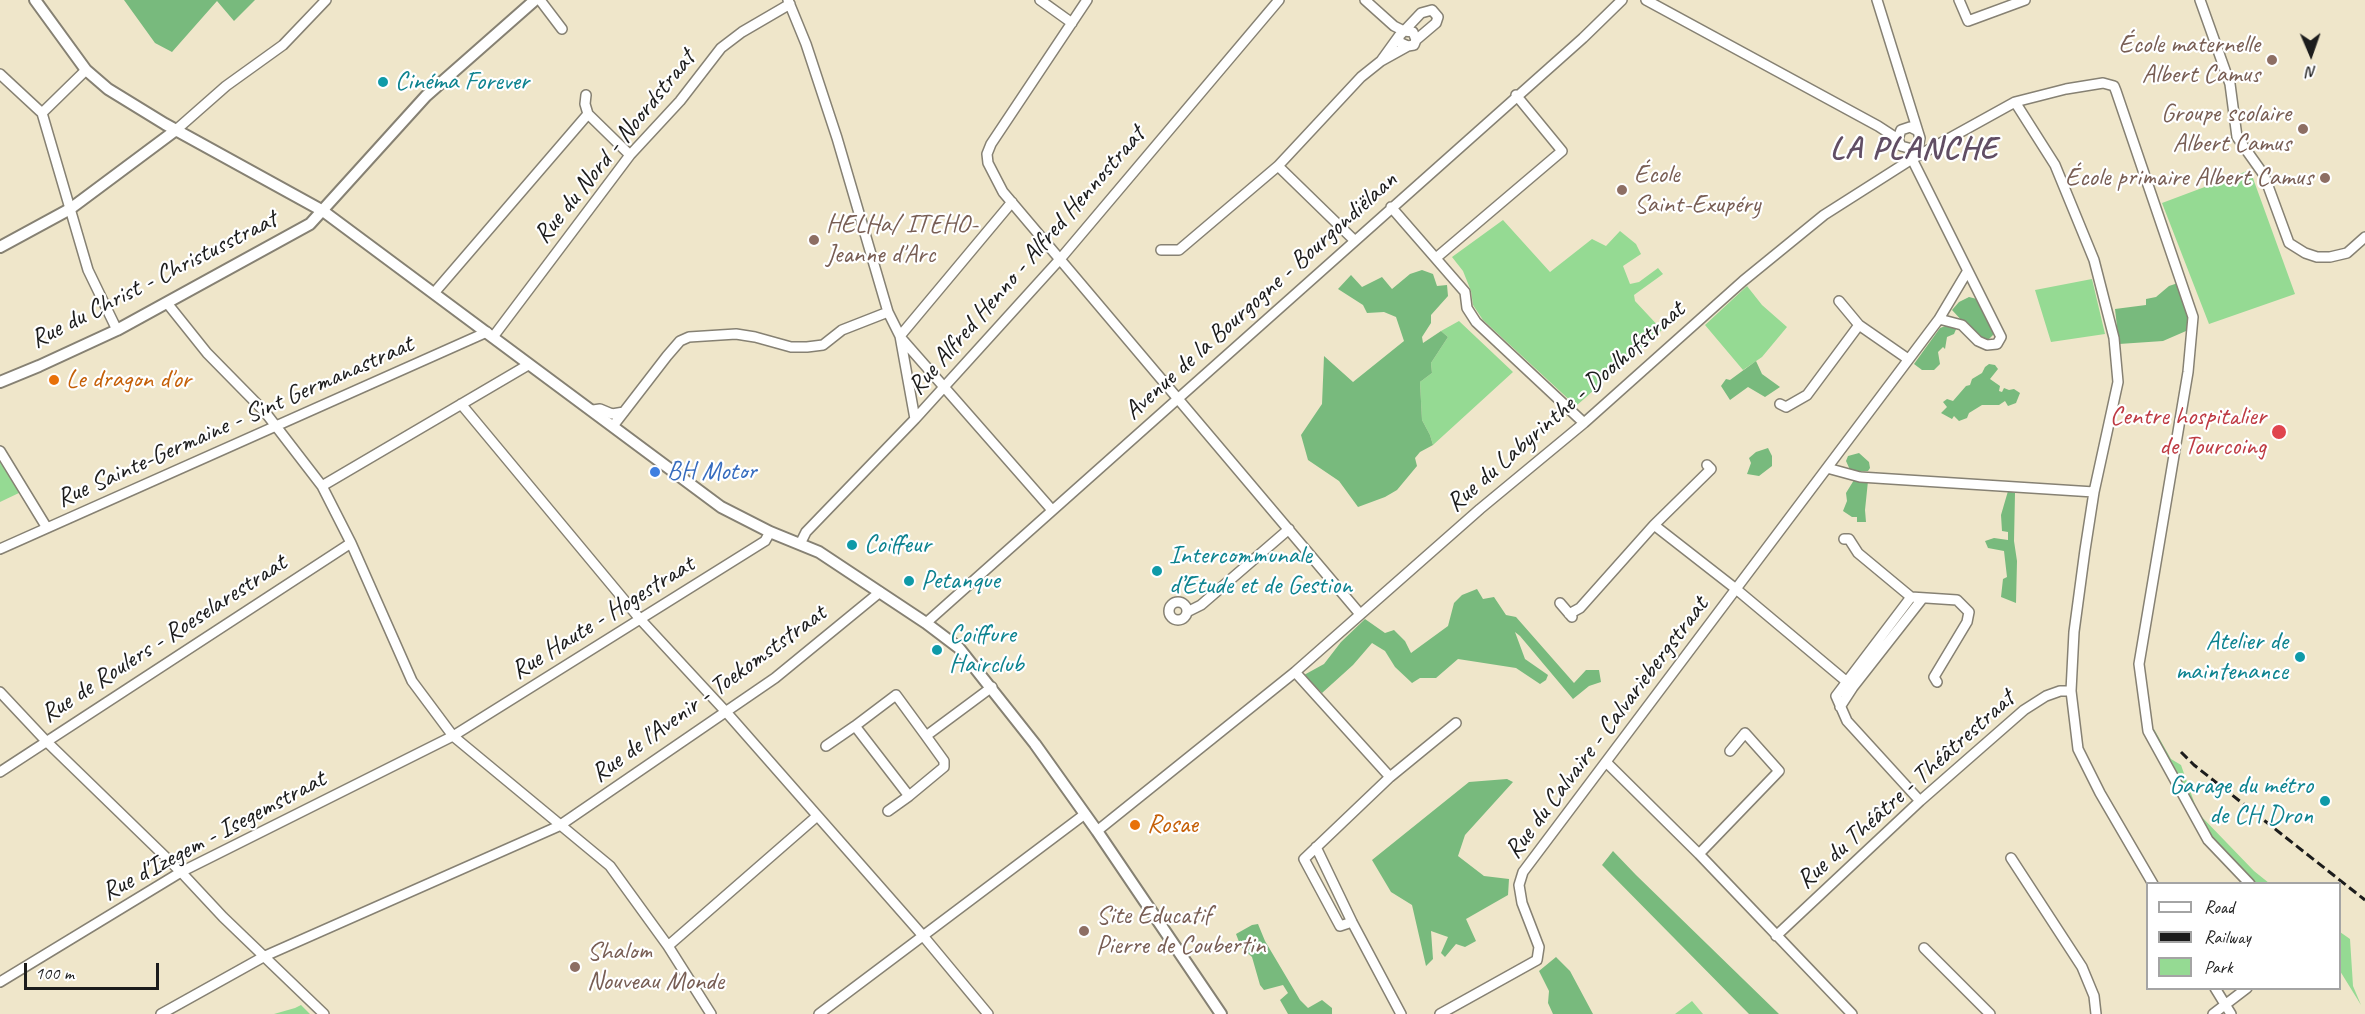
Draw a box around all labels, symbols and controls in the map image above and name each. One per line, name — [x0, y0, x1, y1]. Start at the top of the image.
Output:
north arrow — [2281, 24, 2341, 84]
place label: École maternelle Albert Camus — [2118, 29, 2260, 90]
street label: Rue du Nord - Noordstraat — [527, 44, 703, 250]
marker: École maternelle Albert Camus — [2265, 53, 2279, 67]
text: N — [2306, 62, 2317, 82]
place label: Cinéma Forever — [395, 66, 529, 98]
marker: Cinéma Forever — [376, 75, 390, 89]
place label: Groupe scolaire Albert Camus — [2161, 98, 2291, 160]
street label: Rue Alfred Henno - Alfred Hennostraat — [902, 120, 1152, 402]
marker: Groupe scolaire Albert Camus — [2296, 122, 2310, 136]
district label: LA PLANCHE — [1830, 131, 1998, 169]
place label: École Saint-Exupéry — [1634, 159, 1760, 220]
place label: École primaire Albert Camus — [2065, 162, 2313, 194]
street label: Avenue de la Bourgogne - Bourgondiëlaan — [1118, 165, 1404, 427]
marker: École primaire Albert Camus — [2318, 171, 2332, 185]
marker: École Saint-Exupéry — [1615, 183, 1629, 197]
street label: Rue du Christ - Christusstraat — [26, 204, 282, 356]
place label: HELHa/ ITEHO- Jeanne d'Arc — [826, 209, 978, 270]
marker: HELHa/ ITEHO- Jeanne d'Arc — [807, 233, 821, 247]
street label: Rue du Labyrinthe - Doolhofstraat — [1440, 295, 1692, 519]
street label: Rue Sainte-Germaine - Sint Germanastraat — [52, 329, 418, 515]
place label: Le dragon d'or — [66, 364, 191, 396]
marker: Le dragon d'or — [47, 373, 61, 387]
place label: Centre hospitalier de Tourcoing — [2110, 401, 2266, 462]
marker: Centre hospitalier de Tourcoing — [2270, 423, 2288, 441]
place label: BH Motor — [667, 456, 757, 488]
marker: BH Motor — [648, 465, 662, 479]
place label: Coiffeur — [864, 529, 931, 561]
marker: Coiffeur — [845, 538, 859, 552]
place label: Intercommunale d’Etude et de Gestion — [1169, 540, 1352, 602]
street label: Rue de Roulers - Roeselarestraat — [35, 548, 293, 730]
street label: Rue Haute - Hogestraat — [506, 549, 700, 687]
marker: Intercommunale d’Etude et de Gestion — [1150, 564, 1164, 578]
place label: Petanque — [921, 565, 1000, 597]
marker: Petanque — [902, 574, 916, 588]
street label: Rue du Calvaire - Calvariebergstraat — [1498, 591, 1716, 865]
street label: Rue de l'Avenir - Toekomststraat — [585, 598, 833, 790]
place label: Coiffure Hairclub — [949, 619, 1024, 680]
place label: Atelier de maintenance — [2176, 626, 2288, 688]
marker: Coiffure Hairclub — [930, 643, 944, 657]
marker: Atelier de maintenance — [2293, 650, 2307, 664]
street label: Rue du Théâtre - Théâtrestraat — [1791, 684, 2021, 896]
street label: Rue d'Izegem - Isegemstraat — [97, 764, 331, 908]
place label: Garage du métro de CH Dron — [2169, 770, 2313, 832]
marker: Garage du métro de CH Dron — [2318, 794, 2332, 808]
place label: Rosae — [1147, 809, 1198, 841]
marker: Rosae — [1128, 818, 1142, 832]
legend — [2146, 882, 2341, 990]
text: Road — [2204, 896, 2234, 918]
place label: Site Educatif Pierre de Coubertin — [1096, 900, 1265, 962]
marker: Site Educatif Pierre de Coubertin — [1077, 924, 1091, 938]
text: Railway — [2204, 926, 2251, 948]
place label: Shalom Nouveau Monde — [587, 936, 724, 998]
scale bar — [27, 951, 162, 989]
text: Park — [2204, 956, 2233, 978]
marker: Shalom Nouveau Monde — [568, 960, 582, 974]
text: 100 m — [35, 962, 74, 984]

